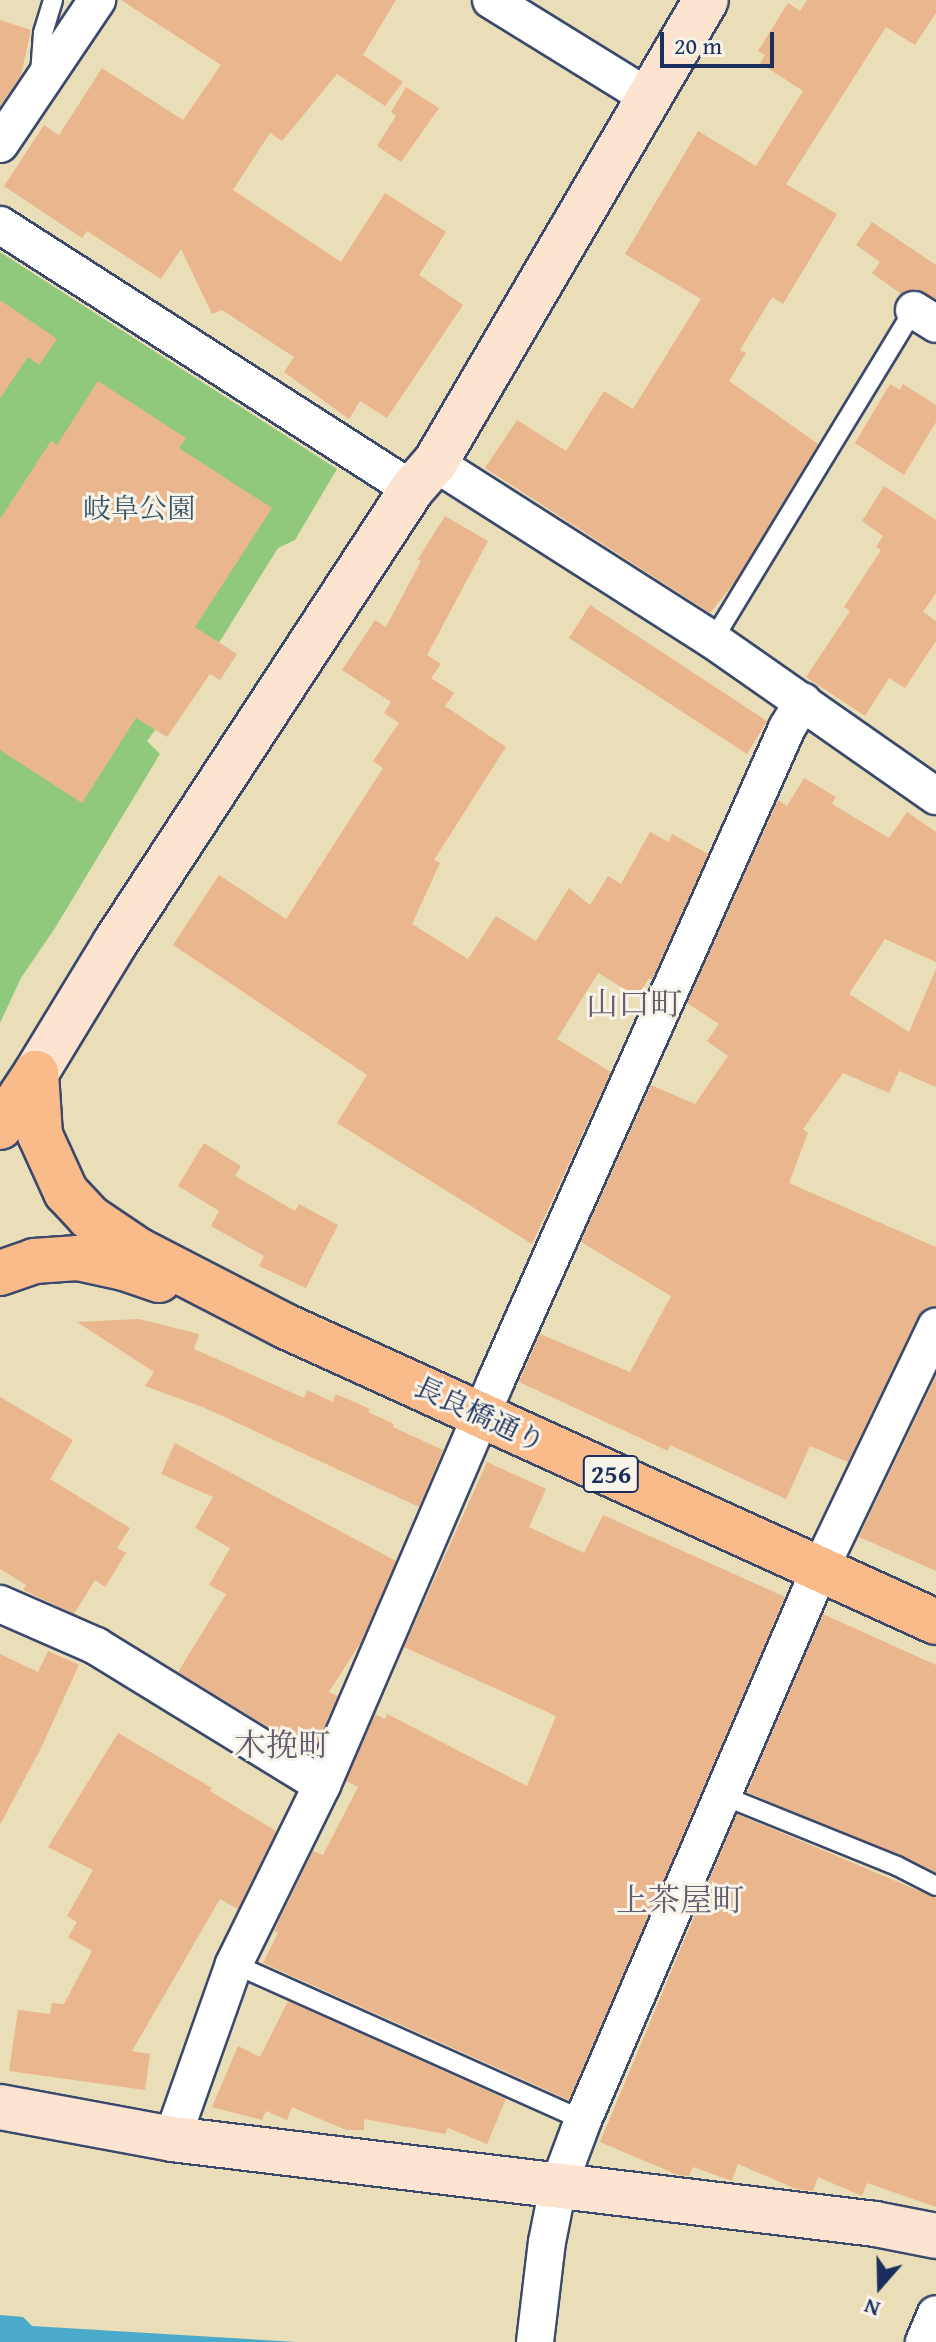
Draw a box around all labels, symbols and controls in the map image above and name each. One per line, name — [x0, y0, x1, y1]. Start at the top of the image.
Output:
scale bar — [664, 16, 778, 66]
text: 20 m — [674, 28, 722, 63]
park label: 岐阜公園 — [83, 491, 195, 525]
district label: 山口町 — [586, 985, 682, 1023]
street label: 長良橋通り — [409, 1369, 551, 1459]
road number: 256 — [581, 1452, 641, 1496]
district label: 木挽町 — [234, 1726, 330, 1764]
district label: 上茶屋町 — [616, 1881, 744, 1919]
north arrow — [840, 2246, 920, 2326]
text: N — [859, 2291, 884, 2326]

